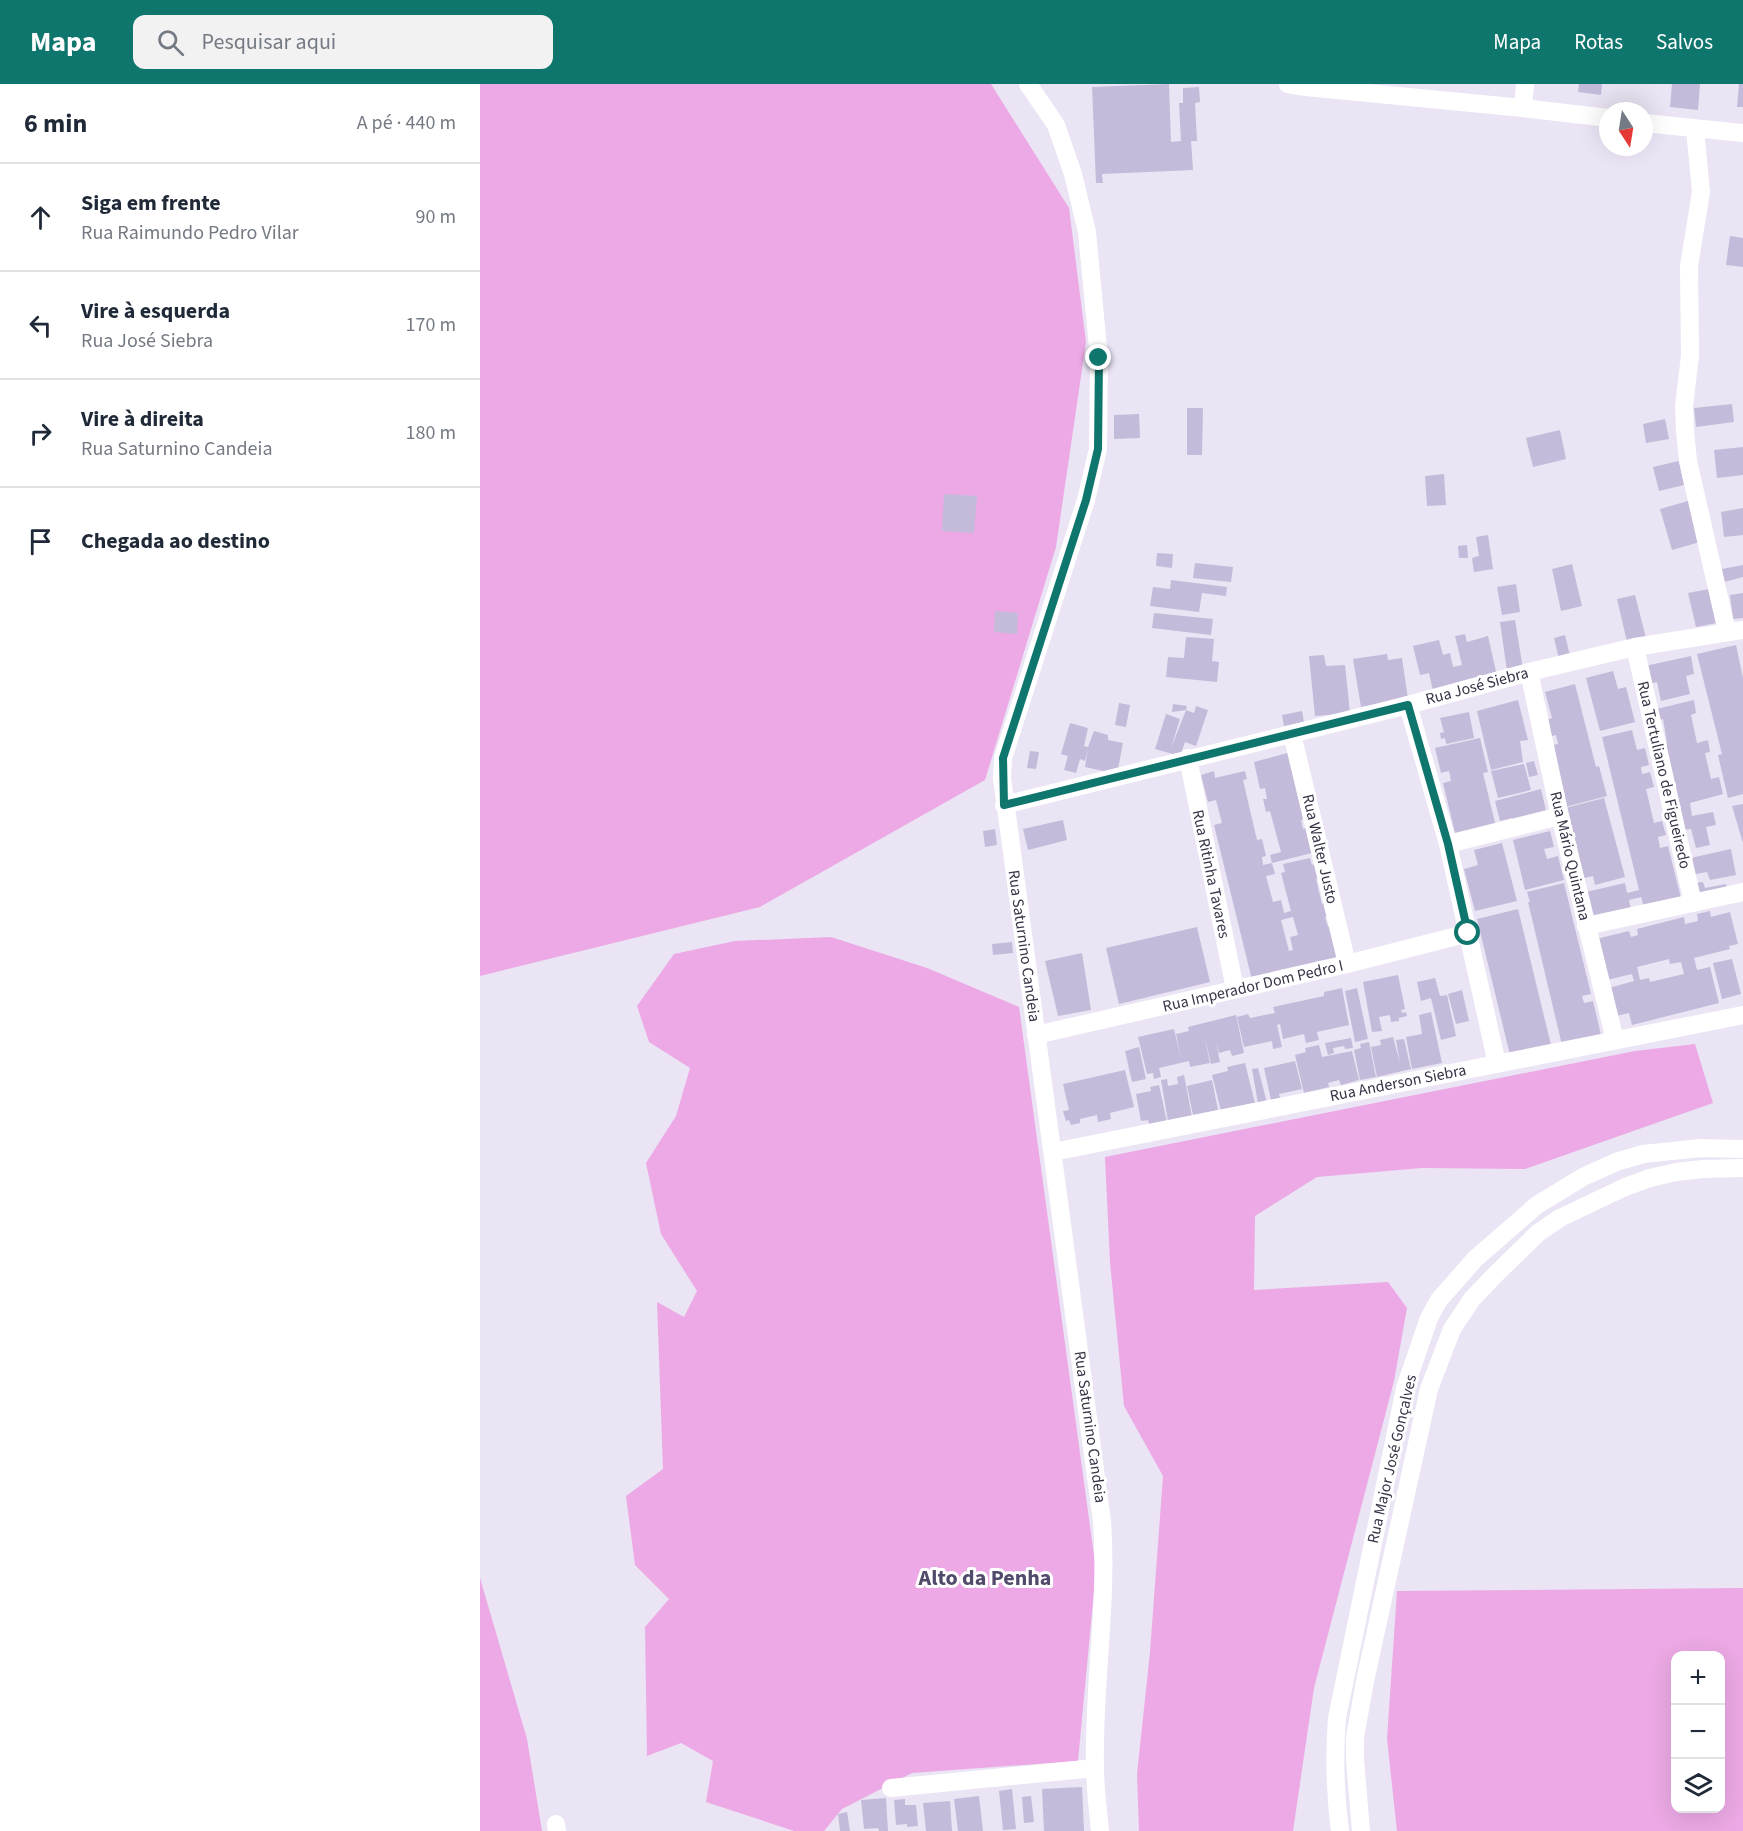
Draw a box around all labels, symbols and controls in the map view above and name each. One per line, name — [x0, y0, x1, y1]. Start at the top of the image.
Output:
search box — [133, 15, 553, 69]
text: Mapa — [30, 22, 97, 62]
icon: search — [154, 26, 187, 59]
text: Pesquisar aqui — [202, 26, 336, 58]
text: Mapa — [1493, 27, 1541, 57]
text: Rotas — [1574, 27, 1623, 57]
text: Salvos — [1656, 27, 1713, 57]
north arrow — [1599, 102, 1653, 156]
text: 6 min — [24, 105, 87, 142]
text: A pé · 440 m — [357, 109, 456, 137]
text: Siga em frente — [81, 187, 221, 219]
icon: ahead — [24, 201, 57, 234]
text: 90 m — [416, 203, 456, 231]
text: Rua Raimundo Pedro Vilar — [81, 219, 299, 247]
text: Vire à esquerda — [81, 295, 230, 327]
icon: left — [24, 309, 57, 342]
text: 170 m — [406, 311, 456, 339]
text: Rua José Siebra — [81, 327, 213, 355]
route end — [1085, 344, 1111, 370]
text: Vire à direita — [81, 403, 204, 435]
icon: right — [24, 417, 57, 450]
text: 180 m — [406, 419, 456, 447]
text: Rua Saturnino Candeia — [81, 435, 273, 463]
icon: arrive — [24, 525, 57, 558]
text: Chegada ao destino — [81, 525, 270, 557]
street label: Rua José Siebra — [1423, 662, 1531, 710]
street label: Rua Tertuliano de Figueiredo — [1632, 679, 1696, 871]
street label: Rua Mário Quintana — [1544, 789, 1596, 923]
street label: Rua Walter Justo — [1297, 792, 1343, 906]
street label: Rua Ritinha Tavares — [1187, 808, 1235, 941]
street label: Rua Saturnino Candeia — [1002, 869, 1046, 1023]
route start — [1454, 919, 1480, 945]
street label: Rua Imperador Dom Pedro I — [1160, 954, 1346, 1018]
street label: Rua Anderson Siebra — [1328, 1059, 1468, 1107]
street label: Rua Saturnino Candeia — [1068, 1350, 1112, 1504]
street label: Rua Major José Gonçalves — [1362, 1372, 1422, 1546]
district label: Alto da Penha — [918, 1562, 1051, 1594]
map controls — [1671, 1651, 1725, 1813]
button: + — [1671, 1651, 1725, 1705]
button: − — [1671, 1705, 1725, 1759]
button: layers — [1671, 1759, 1725, 1813]

